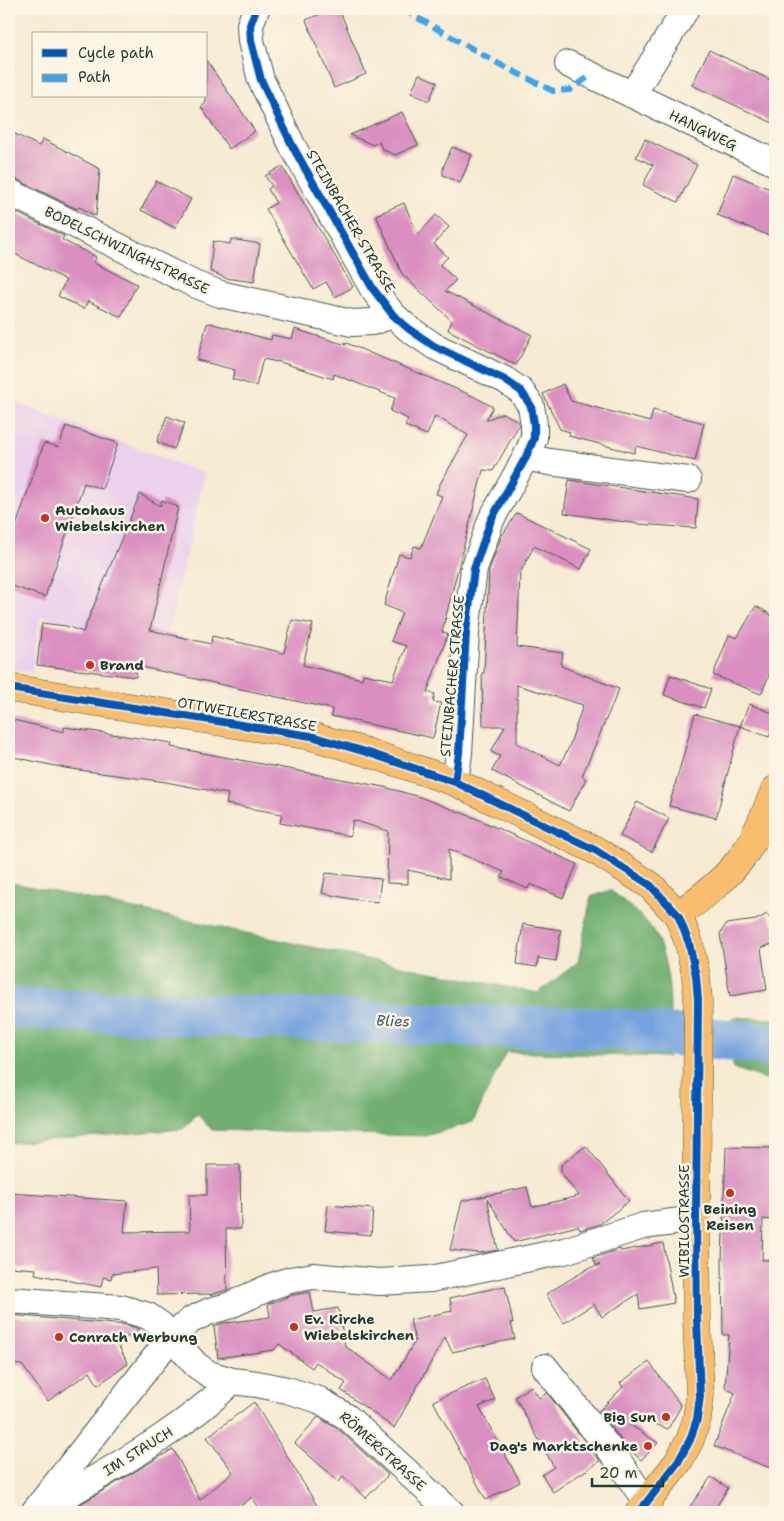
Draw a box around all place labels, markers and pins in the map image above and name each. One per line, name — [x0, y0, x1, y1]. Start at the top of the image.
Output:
place label: Autohaus Wiebelskirchen — [55, 501, 165, 535]
marker: Autohaus Wiebelskirchen — [39, 512, 51, 524]
place label: Brand — [100, 656, 144, 674]
marker: Brand — [84, 659, 96, 671]
marker: Beining Reisen — [724, 1187, 736, 1199]
place label: Beining Reisen — [704, 1200, 756, 1234]
place label: Ev. Kirche Wiebelskirchen — [304, 1310, 414, 1344]
marker: Ev. Kirche Wiebelskirchen — [288, 1321, 300, 1333]
place label: Conrath Werbung — [69, 1328, 197, 1346]
marker: Conrath Werbung — [53, 1331, 65, 1343]
place label: Big Sun — [603, 1408, 656, 1426]
marker: Big Sun — [660, 1411, 672, 1423]
place label: Dag's Marktschenke — [490, 1437, 638, 1455]
marker: Dag's Marktschenke — [642, 1440, 654, 1452]

